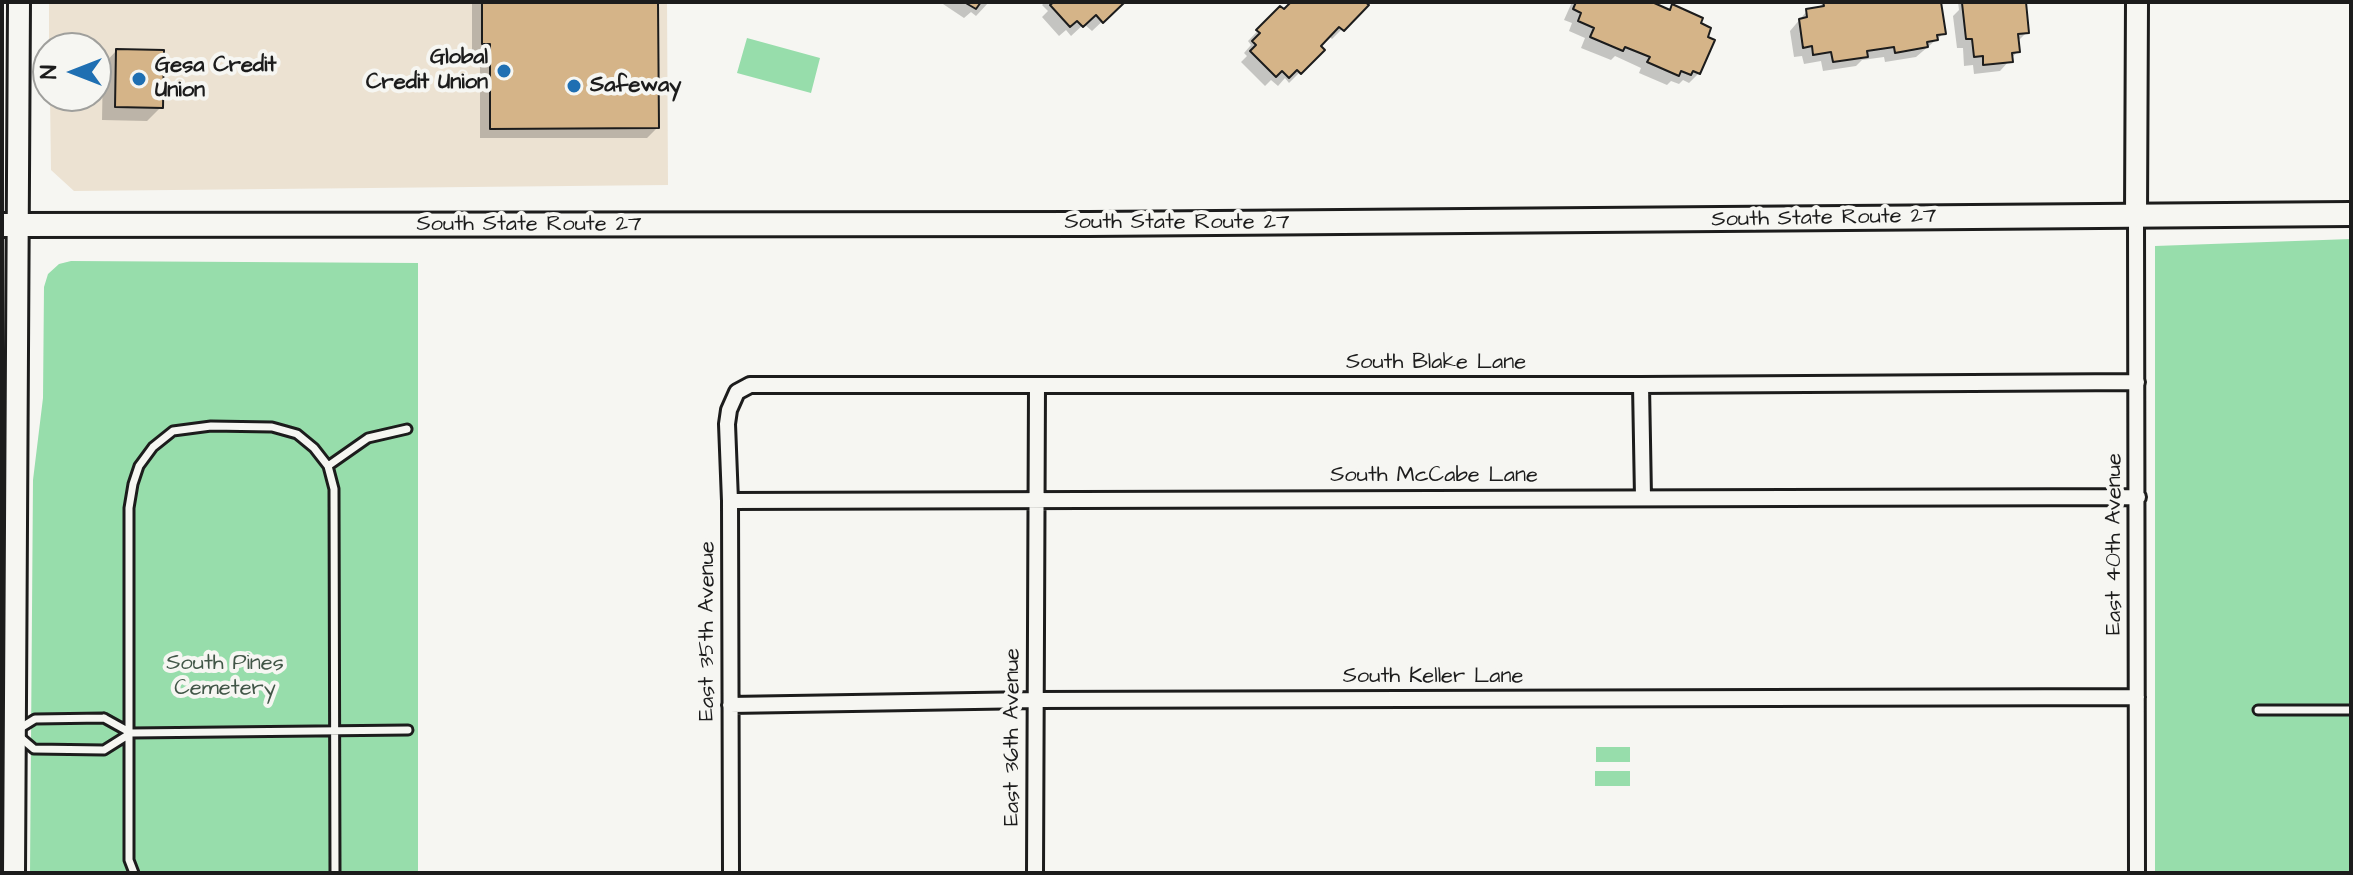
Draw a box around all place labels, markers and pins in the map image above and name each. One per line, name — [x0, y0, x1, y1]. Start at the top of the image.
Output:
place label: Global Credit Union — [366, 45, 488, 96]
place label: Gesa Credit Union — [155, 53, 276, 104]
marker: Global Credit Union — [495, 62, 513, 80]
marker: Gesa Credit Union — [130, 70, 148, 88]
place label: Safeway — [590, 73, 681, 99]
marker: Safeway — [565, 77, 583, 95]

